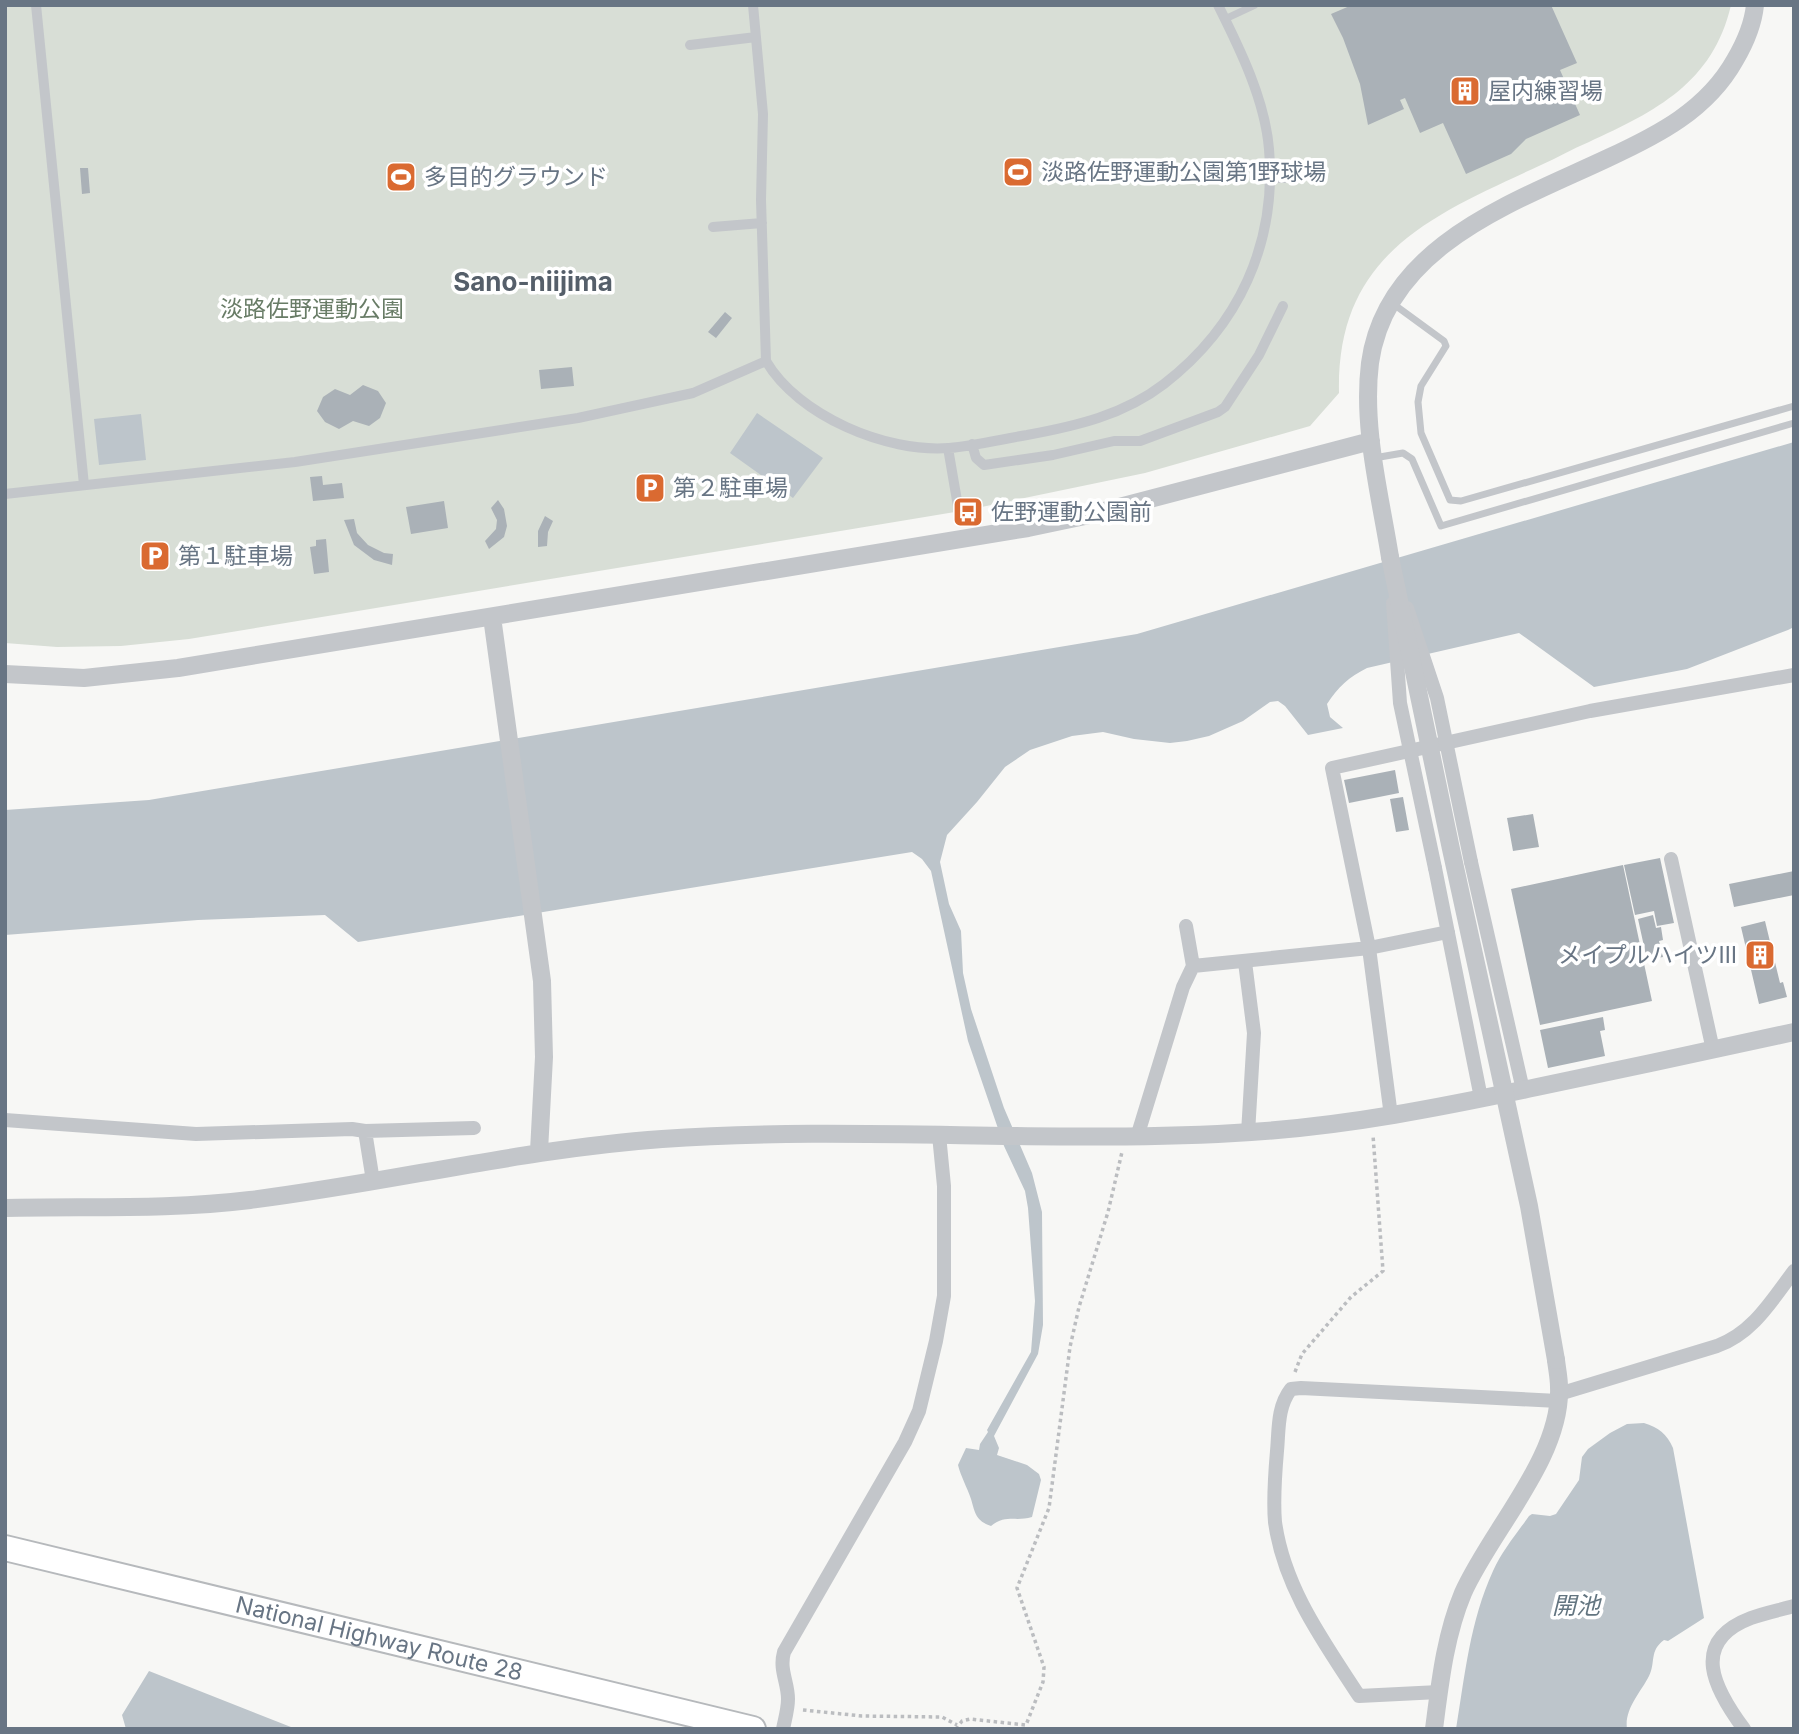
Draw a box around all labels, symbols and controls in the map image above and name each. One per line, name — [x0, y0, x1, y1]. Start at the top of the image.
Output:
building icon: 屋内練習場 — [1448, 74, 1482, 108]
place label: 屋内練習場 — [1488, 77, 1603, 105]
sports icon: 淡路佐野運動公園第1野球場 — [1001, 155, 1035, 189]
place label: 淡路佐野運動公園第1野球場 — [1041, 158, 1326, 186]
sports icon: 多目的グラウンド — [384, 160, 418, 194]
place label: 多目的グラウンド — [424, 163, 608, 191]
district label: Sano-niijima — [453, 266, 613, 297]
park label: 淡路佐野運動公園 — [220, 295, 404, 323]
parking icon: 第２駐車場 — [633, 471, 667, 505]
place label: 第２駐車場 — [673, 474, 788, 502]
bus stop icon: 佐野運動公園前 — [951, 495, 985, 529]
place label: 佐野運動公園前 — [991, 498, 1152, 526]
parking icon: 第１駐車場 — [138, 539, 172, 573]
place label: 第１駐車場 — [178, 542, 293, 570]
building icon: メイプルハイツⅢ — [1743, 938, 1777, 972]
place label: メイプルハイツⅢ — [1558, 941, 1737, 969]
street label: National Highway Route 28 — [233, 1590, 526, 1687]
water label: 開池 — [1552, 1591, 1602, 1620]

